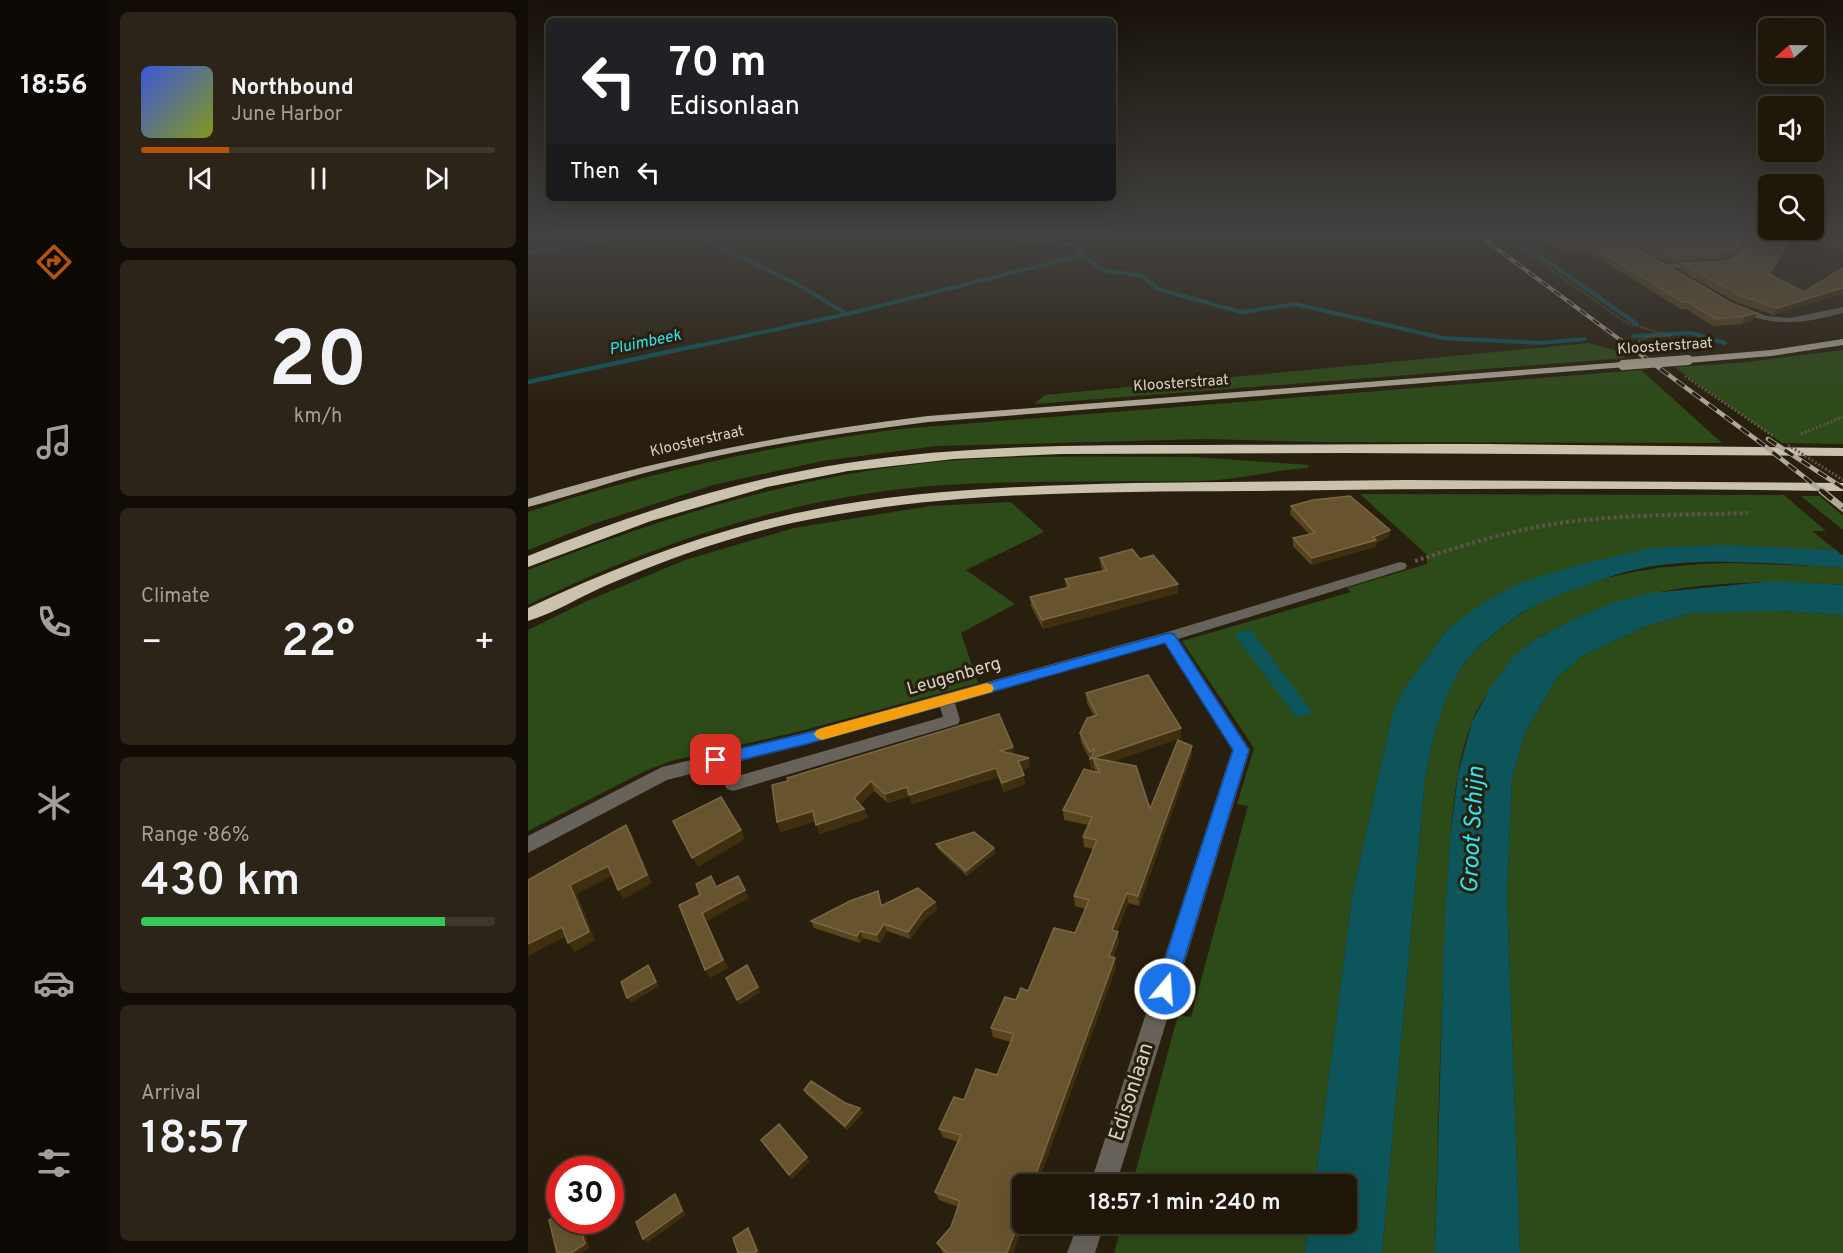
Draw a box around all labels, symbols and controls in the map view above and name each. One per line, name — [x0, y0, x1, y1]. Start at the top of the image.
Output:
north arrow — [1758, 18, 1824, 84]
map controls — [1758, 18, 1824, 240]
text: 70 m — [669, 38, 767, 91]
icon: left — [570, 42, 648, 120]
text: 18:56 — [20, 69, 88, 103]
text: Northbound — [231, 75, 354, 102]
text: Edisonlaan — [669, 90, 800, 124]
button: sound — [1758, 96, 1824, 162]
text: June Harbor — [231, 102, 343, 128]
icon: left — [632, 156, 665, 189]
text: Then — [570, 159, 620, 186]
icon: previous — [184, 162, 217, 195]
icon: pause — [302, 162, 335, 195]
icon: next — [420, 162, 453, 195]
button: search — [1758, 174, 1824, 240]
icon: directions — [33, 241, 75, 283]
text: 20 — [269, 315, 367, 414]
water label: Pluimbeek — [607, 325, 684, 360]
street label: Kloosterstraat — [1617, 334, 1713, 360]
street label: Kloosterstraat — [1133, 371, 1229, 397]
text: km/h — [294, 404, 342, 430]
icon: music — [33, 421, 75, 463]
street label: Kloosterstraat — [648, 422, 746, 462]
text: Climate — [141, 584, 210, 610]
icon: phone — [33, 601, 75, 643]
text: 22° — [281, 615, 355, 672]
text: − — [141, 623, 162, 665]
text: + — [474, 623, 495, 665]
street label: Leugenberg — [904, 653, 1004, 701]
pin — [690, 734, 741, 785]
icon: arrive — [699, 743, 732, 776]
water label: Groot Schijn — [1456, 766, 1492, 894]
icon: climate — [33, 782, 75, 824]
text: Range · 86% — [141, 823, 249, 849]
text: 430 km — [141, 854, 300, 911]
position arrow — [1133, 957, 1197, 1021]
icon: car — [33, 962, 75, 1004]
street label: Edisonlaan — [1103, 1039, 1161, 1145]
text: Arrival — [141, 1081, 201, 1107]
text: 18:57 — [141, 1112, 249, 1169]
icon: filters — [33, 1142, 75, 1184]
speed limit sign: 30 — [546, 1156, 624, 1234]
text: 18:57 · 1 min · 240 m — [1089, 1190, 1280, 1217]

